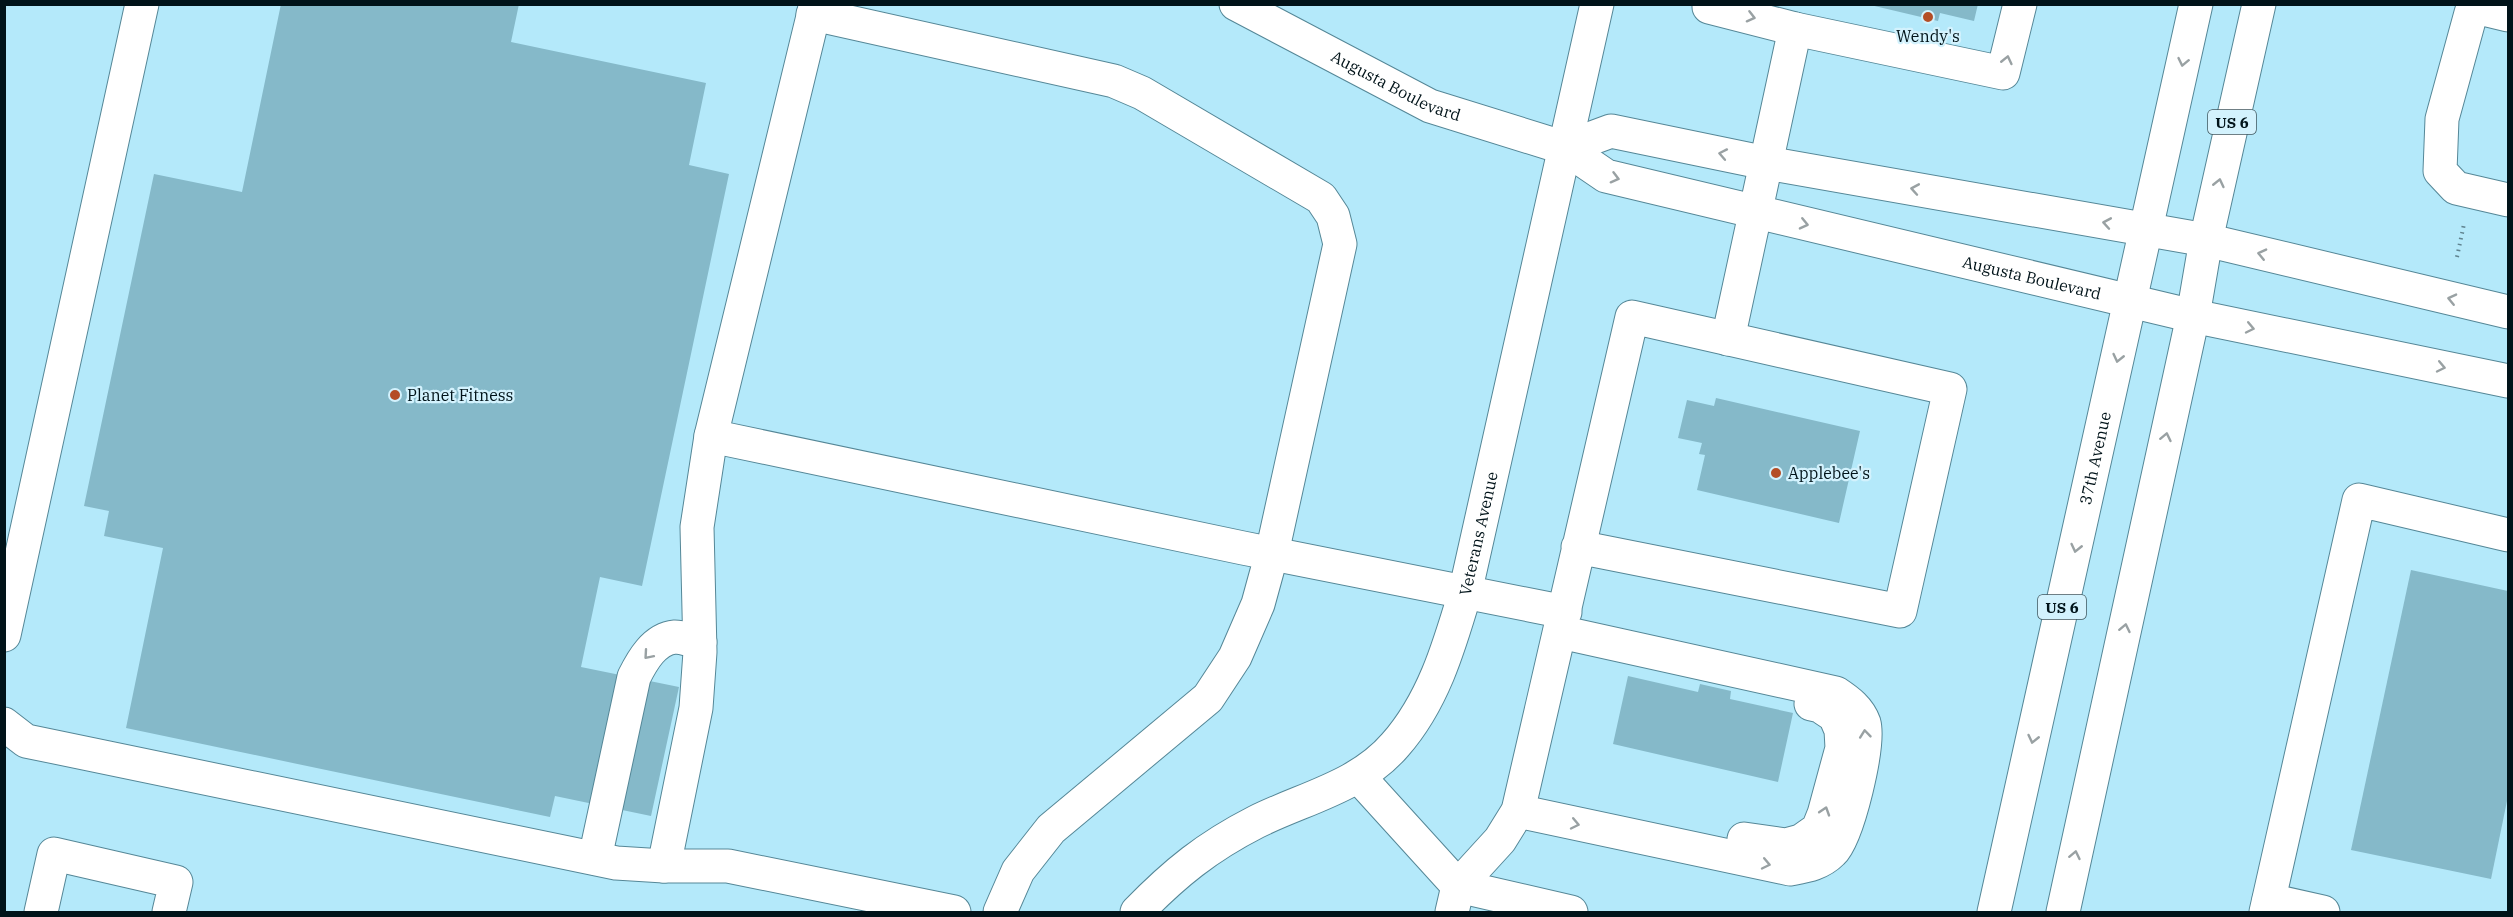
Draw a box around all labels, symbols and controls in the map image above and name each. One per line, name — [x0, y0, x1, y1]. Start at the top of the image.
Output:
one-way arrow — [1746, 10, 1756, 23]
marker: Wendy's — [1921, 10, 1935, 24]
place label: Wendy's — [1896, 26, 1960, 46]
street label: Augusta Boulevard — [1328, 46, 1464, 125]
one-way arrow — [1999, 55, 2012, 65]
one-way arrow — [2178, 56, 2191, 66]
road number: US 6 — [2208, 110, 2256, 134]
one-way arrow — [1718, 148, 1728, 161]
one-way arrow — [1609, 171, 1619, 183]
one-way arrow — [2211, 178, 2224, 188]
one-way arrow — [1910, 183, 1920, 196]
one-way arrow — [1799, 216, 1809, 229]
one-way arrow — [2102, 217, 2111, 229]
one-way arrow — [2257, 248, 2267, 261]
street label: Augusta Boulevard — [1960, 251, 2103, 304]
one-way arrow — [2447, 293, 2457, 306]
one-way arrow — [2245, 321, 2255, 334]
one-way arrow — [2113, 353, 2126, 363]
one-way arrow — [2436, 360, 2446, 373]
place label: Planet Fitness — [407, 385, 513, 405]
marker: Planet Fitness — [388, 388, 402, 402]
street label: 37th Avenue — [2075, 410, 2115, 507]
one-way arrow — [2159, 433, 2172, 443]
place label: Applebee's — [1788, 463, 1870, 483]
marker: Applebee's — [1769, 466, 1783, 480]
street label: Veterans Avenue — [1455, 470, 1502, 597]
one-way arrow — [2070, 543, 2083, 553]
road number: US 6 — [2038, 595, 2086, 619]
one-way arrow — [2118, 623, 2131, 633]
one-way arrow — [644, 648, 655, 659]
one-way arrow — [1859, 730, 1872, 739]
one-way arrow — [2027, 733, 2040, 743]
one-way arrow — [1817, 806, 1830, 817]
one-way arrow — [1570, 816, 1580, 829]
one-way arrow — [2068, 851, 2081, 861]
one-way arrow — [1761, 857, 1771, 870]

